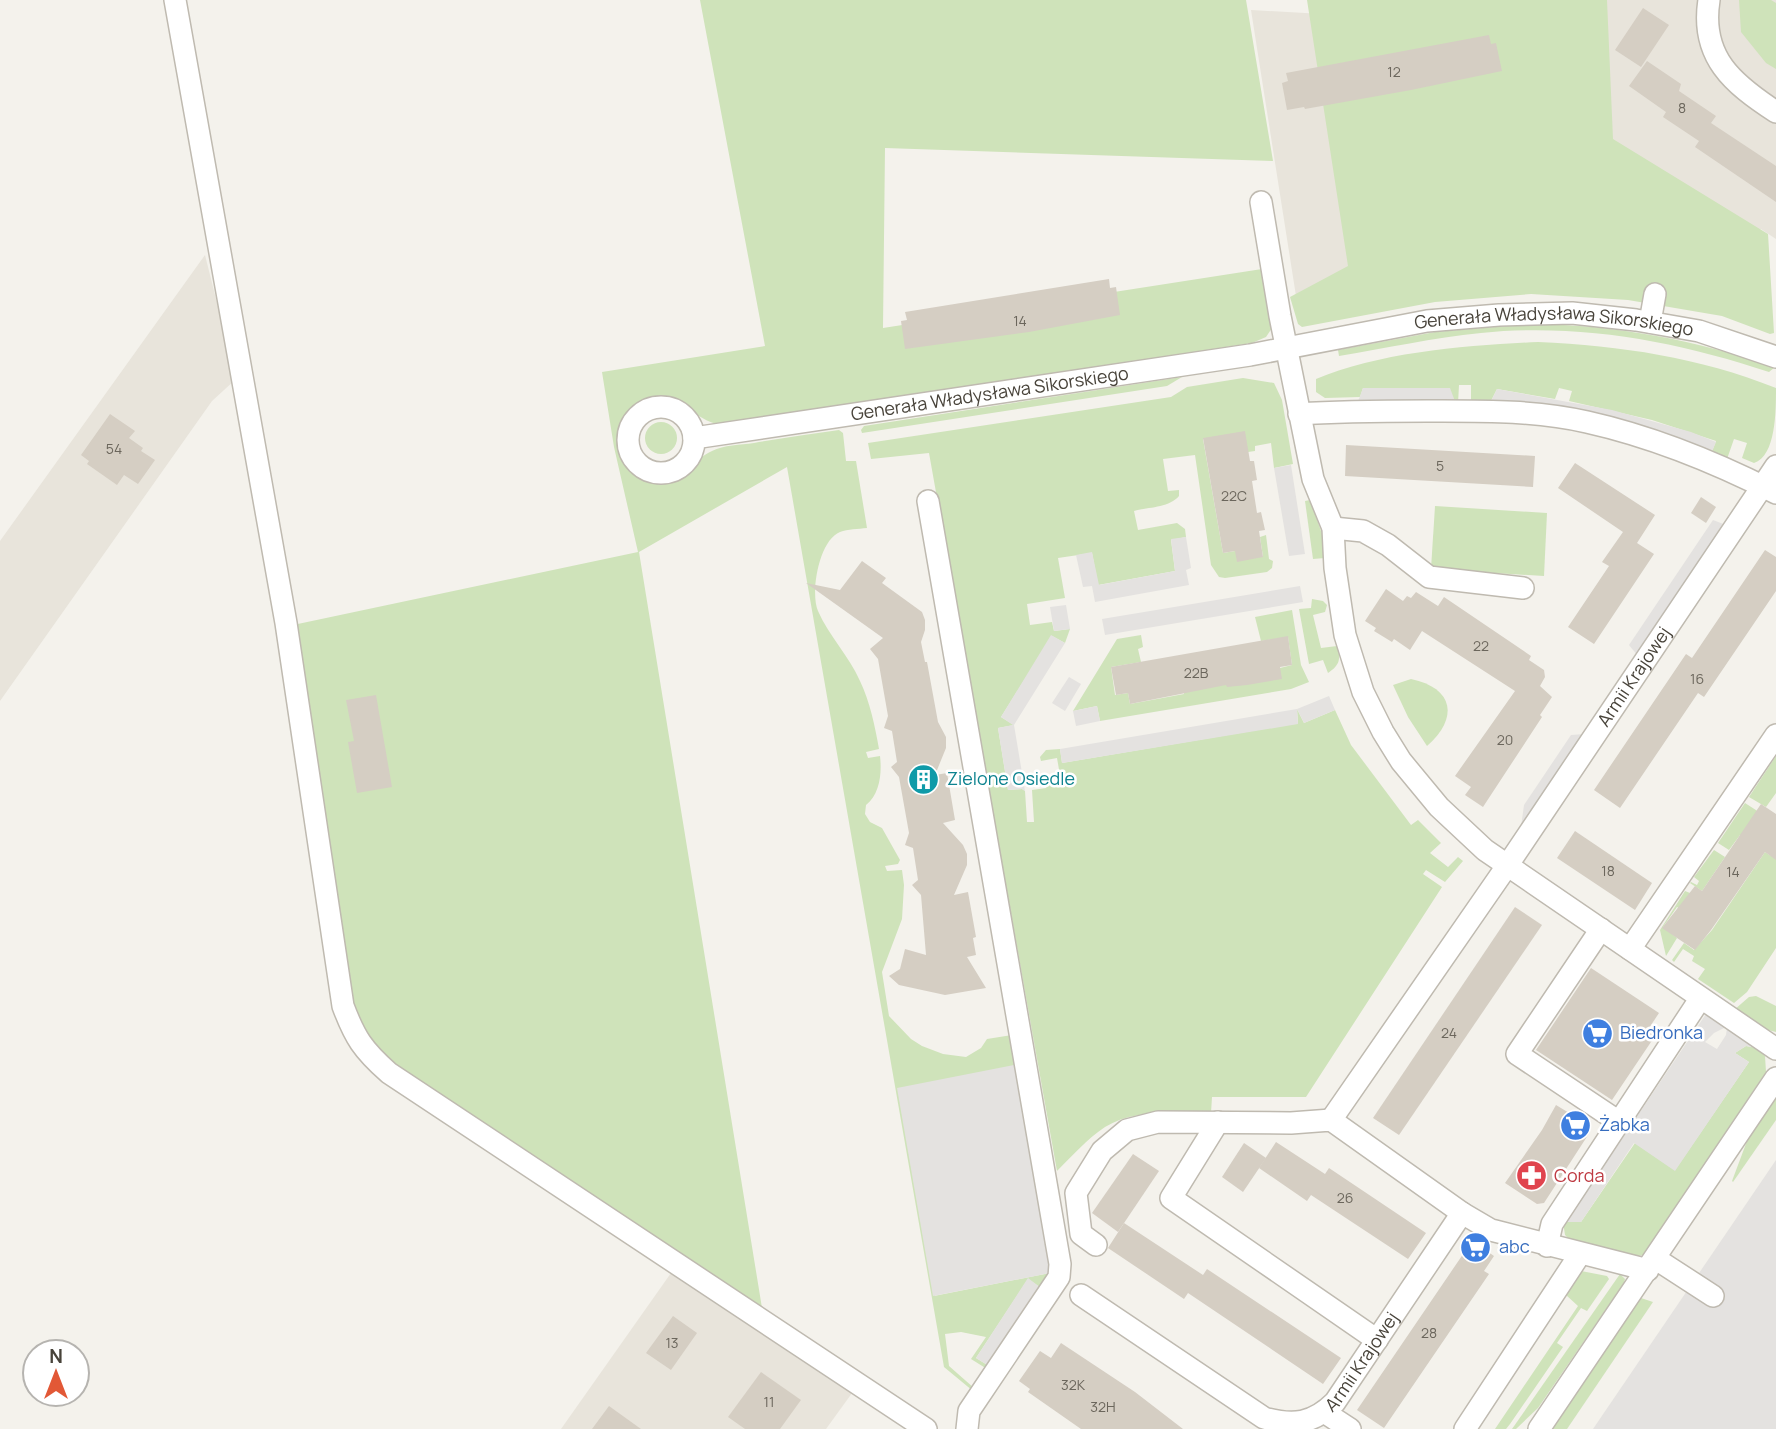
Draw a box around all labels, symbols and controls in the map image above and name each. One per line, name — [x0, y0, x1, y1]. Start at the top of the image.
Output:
house number: 12 — [1387, 62, 1401, 81]
house number: 8 — [1678, 98, 1686, 117]
street label: Generała Władysława Sikorskiego — [1412, 300, 1696, 341]
house number: 14 — [1013, 311, 1027, 330]
street label: Generała Władysława Sikorskiego — [849, 360, 1130, 425]
house number: 54 — [106, 439, 122, 458]
house number: 5 — [1436, 456, 1444, 475]
house number: 22C — [1221, 486, 1247, 505]
street label: Armii Krajowej — [1591, 622, 1676, 731]
house number: 22 — [1473, 636, 1489, 655]
house number: 22B — [1184, 663, 1209, 682]
house number: 16 — [1690, 669, 1704, 688]
house number: 20 — [1497, 730, 1513, 749]
building icon: Zielone Osiedle — [907, 762, 941, 796]
place label: Zielone Osiedle — [947, 766, 1075, 790]
house number: 18 — [1601, 861, 1615, 880]
house number: 14 — [1726, 862, 1740, 881]
supermarket icon: Biedronka — [1580, 1016, 1614, 1050]
place label: Biedronka — [1620, 1020, 1703, 1044]
house number: 24 — [1441, 1023, 1457, 1042]
supermarket icon: Żabka — [1559, 1108, 1593, 1142]
place label: Żabka — [1599, 1112, 1650, 1136]
pharmacy icon: Corda — [1514, 1159, 1548, 1193]
place label: Corda — [1554, 1163, 1605, 1187]
house number: 26 — [1337, 1188, 1353, 1207]
supermarket icon: abc — [1459, 1230, 1493, 1264]
place label: abc — [1499, 1234, 1530, 1258]
street label: Armii Krajowej — [1319, 1307, 1403, 1417]
house number: 28 — [1421, 1323, 1437, 1342]
house number: 13 — [665, 1333, 679, 1352]
north arrow — [21, 1338, 91, 1408]
text: N — [49, 1343, 63, 1369]
house number: 32K — [1061, 1375, 1086, 1394]
house number: 11 — [764, 1392, 774, 1411]
house number: 32H — [1090, 1397, 1116, 1416]

